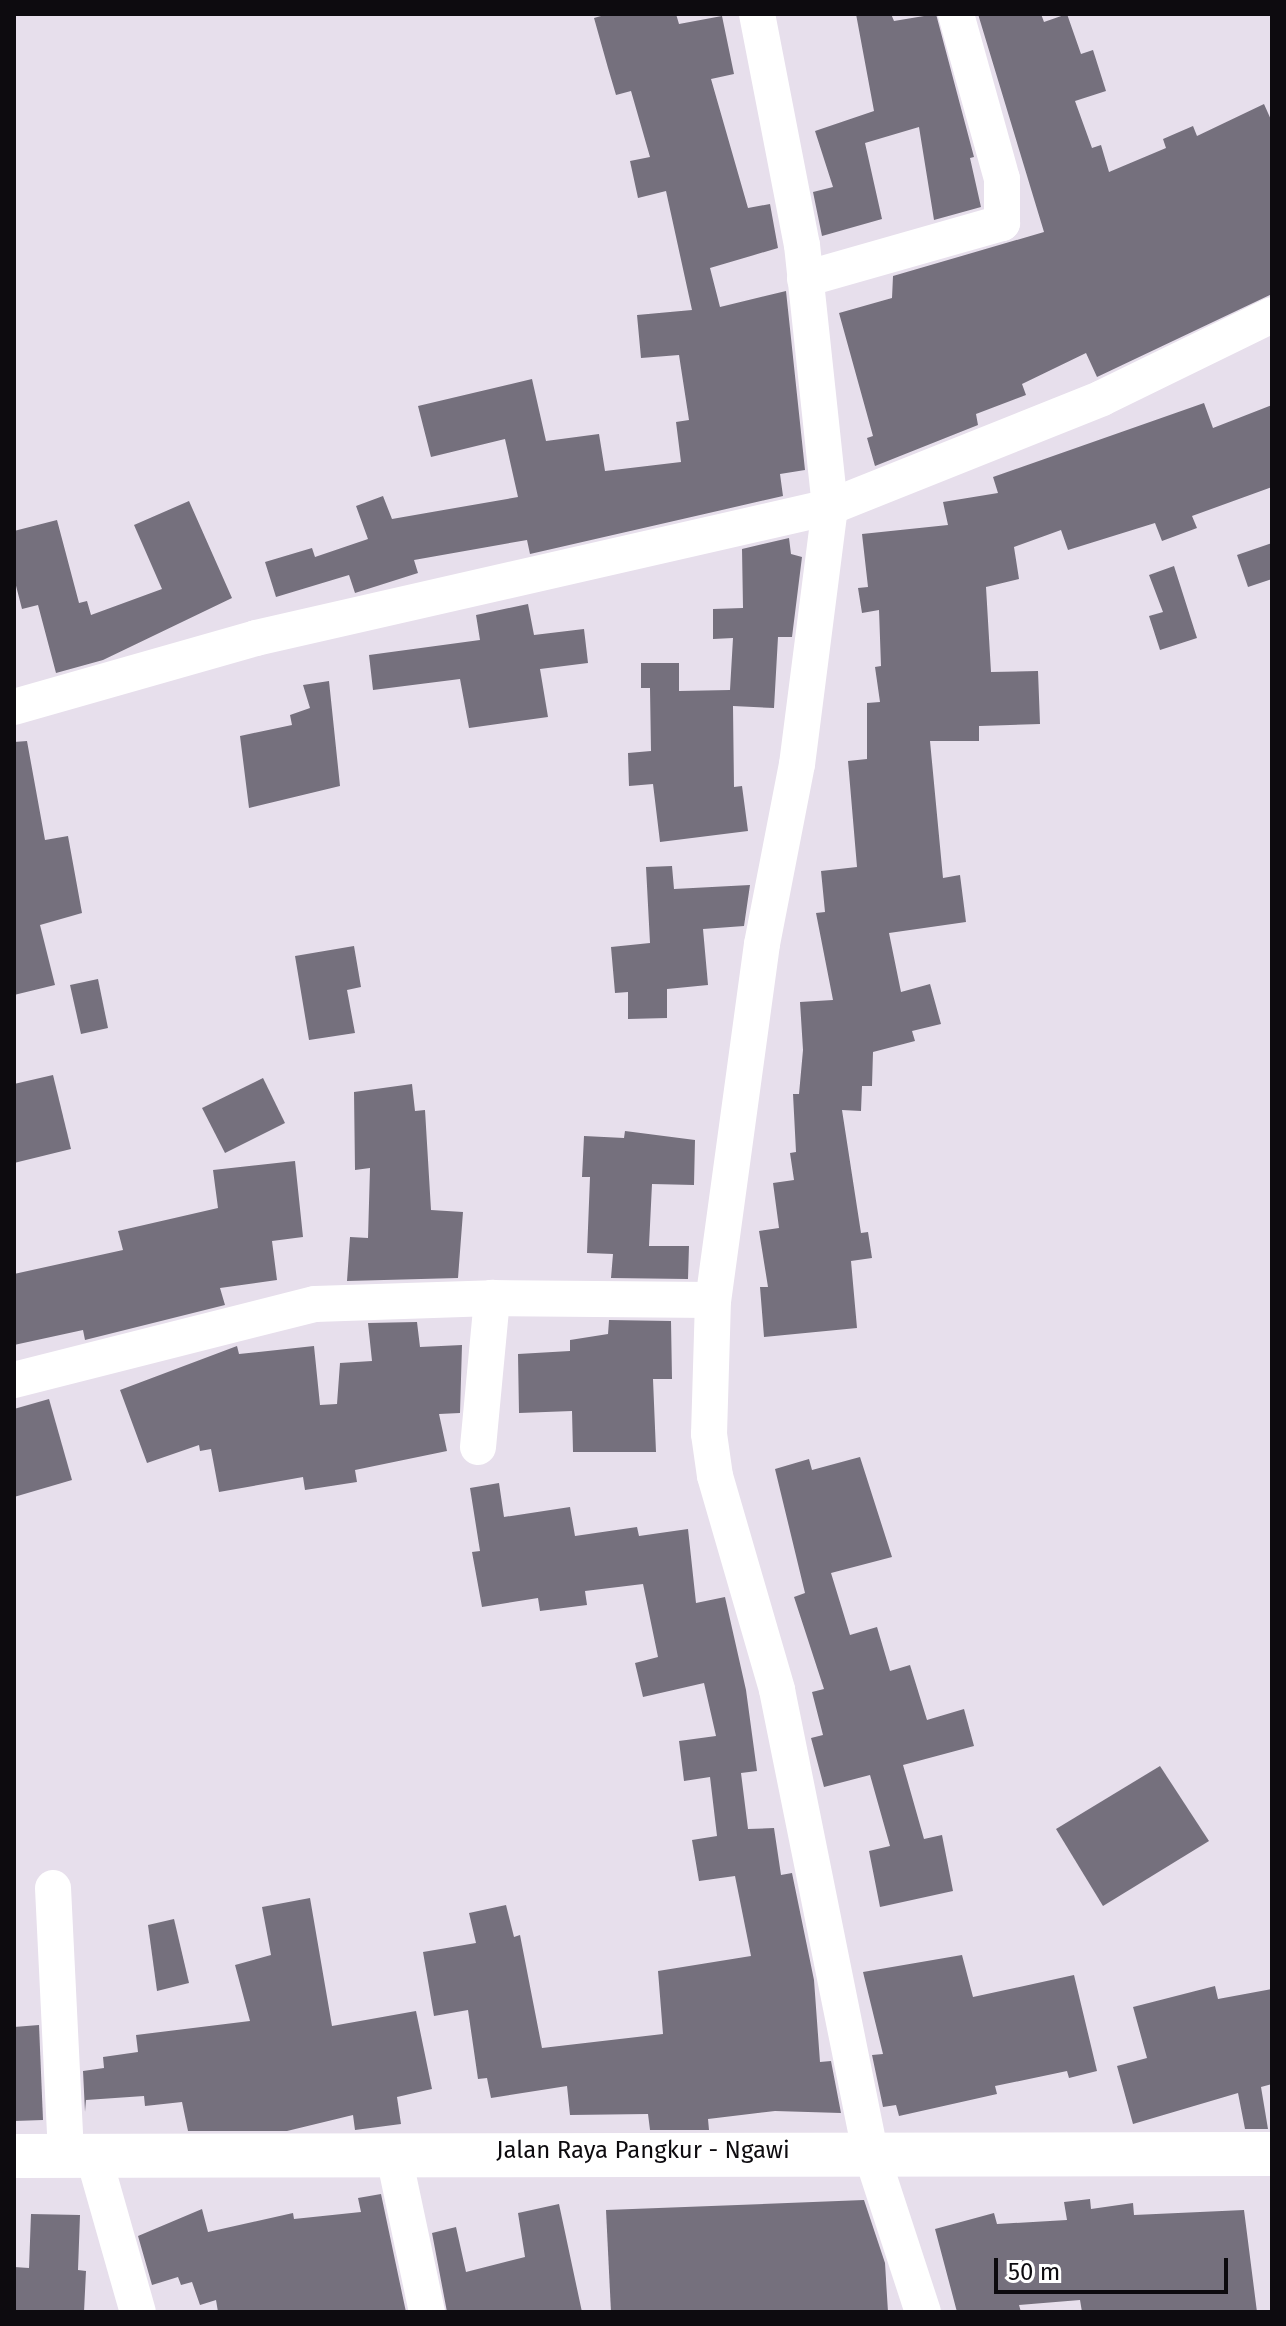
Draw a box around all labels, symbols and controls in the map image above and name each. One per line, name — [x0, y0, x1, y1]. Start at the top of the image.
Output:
street label: Jalan Raya Pangkur - Ngawi — [496, 2137, 790, 2165]
scale bar — [998, 2242, 1232, 2292]
text: 50 m — [1008, 2258, 1060, 2286]

